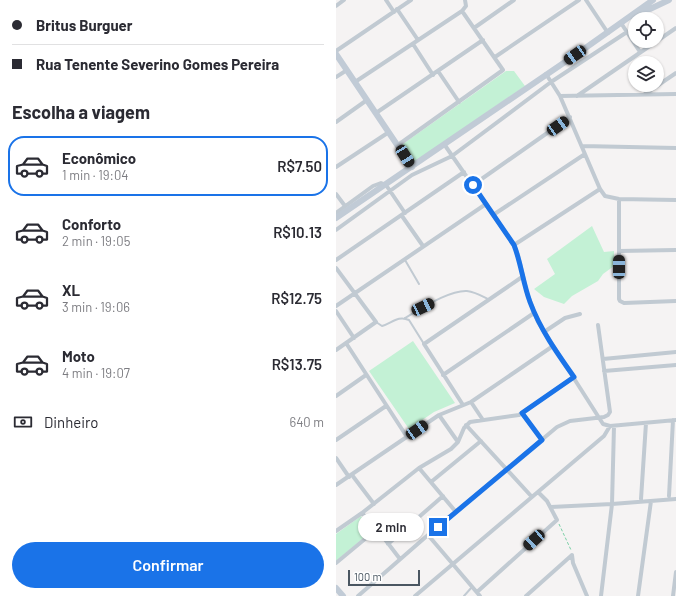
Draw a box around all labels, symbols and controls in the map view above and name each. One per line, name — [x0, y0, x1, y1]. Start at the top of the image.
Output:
map controls — [628, 12, 664, 92]
button: locate — [628, 12, 664, 48]
text: Britus Burguer — [36, 16, 133, 34]
car — [562, 43, 588, 67]
text: Rua Tenente Severino Gomes Pereira — [36, 55, 279, 73]
button: layers — [628, 56, 664, 92]
text: Escolha a viagem — [12, 101, 150, 123]
car — [545, 114, 571, 138]
car — [394, 143, 416, 169]
icon: car — [14, 148, 50, 184]
text: Econômico — [62, 149, 136, 167]
text: R$7.50 — [277, 157, 322, 175]
text: 1 min · 19:04 — [62, 167, 128, 183]
route start — [464, 176, 482, 194]
icon: car — [14, 214, 50, 250]
text: Conforto — [62, 215, 121, 233]
text: R$10.13 — [273, 223, 322, 241]
text: 2 min · 19:05 — [62, 233, 130, 249]
car — [613, 255, 625, 279]
icon: car — [14, 280, 50, 316]
text: XL — [62, 281, 80, 299]
text: R$12.75 — [271, 289, 322, 307]
car — [410, 296, 436, 318]
text: 3 min · 19:06 — [62, 299, 130, 315]
icon: car — [14, 346, 50, 382]
text: Moto — [62, 347, 95, 365]
text: R$13.75 — [272, 355, 322, 373]
text: 4 min · 19:07 — [62, 365, 130, 381]
icon: cash — [12, 411, 34, 433]
text: Dinheiro — [44, 413, 99, 431]
text: 640 m — [289, 414, 324, 430]
car — [404, 418, 430, 442]
callout: 2 min — [358, 513, 424, 541]
route end — [429, 518, 447, 536]
text: 2 min — [376, 519, 406, 535]
car — [521, 528, 547, 552]
button: Confirmar — [12, 542, 324, 588]
scale bar — [348, 568, 420, 587]
text: 100 m — [354, 570, 382, 583]

